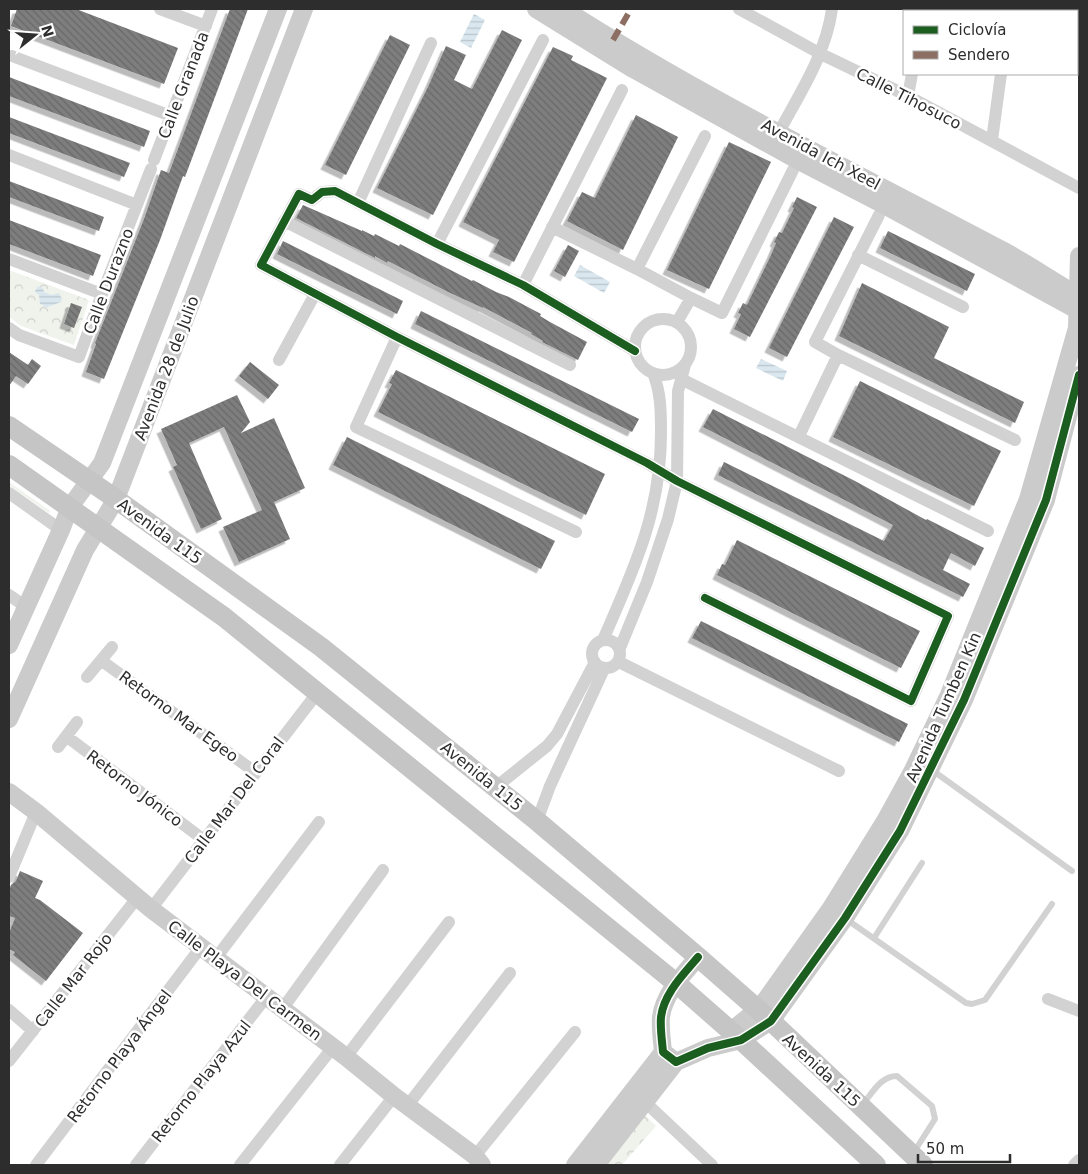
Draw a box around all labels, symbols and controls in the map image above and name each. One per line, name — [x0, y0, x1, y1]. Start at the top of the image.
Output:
north arrow — [10, 10, 60, 60]
legend — [903, 10, 1078, 75]
text: Ciclovía — [948, 21, 1006, 39]
text: N — [38, 23, 57, 39]
street label: Calle Granada — [154, 29, 213, 142]
text: Sendero — [948, 46, 1010, 64]
street label: Calle Tihosuco — [853, 64, 965, 133]
street label: Avenida Ich Xeel — [758, 115, 884, 194]
street label: Calle Durazno — [80, 226, 137, 337]
street label: Avenida 28 de Julio — [130, 293, 203, 443]
street label: Avenida 115 — [114, 494, 206, 568]
street label: Avenida Tumben Kin — [902, 629, 985, 785]
street label: Retorno Mar Egeo — [115, 667, 242, 766]
street label: Calle Mar Del Coral — [181, 733, 288, 867]
street label: Avenida 115 — [437, 738, 526, 815]
street label: Retorno Jónico — [83, 746, 186, 831]
street label: Calle Playa Del Carmen — [164, 916, 325, 1044]
street label: Calle Mar Rojo — [31, 929, 116, 1031]
street label: Retorno Playa Ángel — [63, 986, 176, 1126]
street label: Retorno Playa Azul — [148, 1016, 255, 1146]
street label: Avenida 115 — [779, 1029, 865, 1111]
scale bar — [918, 1132, 1010, 1164]
text: 50 m — [926, 1140, 964, 1158]

